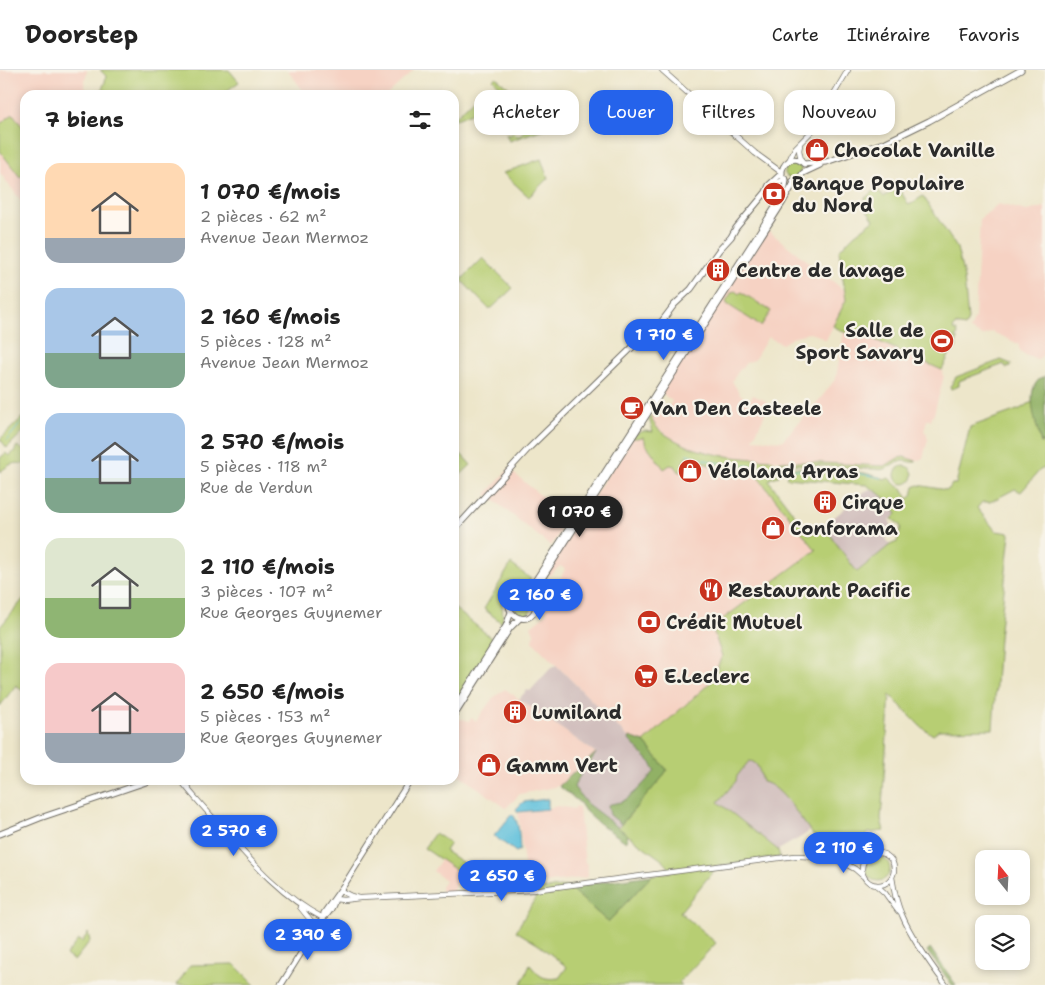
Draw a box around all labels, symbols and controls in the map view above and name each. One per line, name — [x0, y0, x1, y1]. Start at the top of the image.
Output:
text: Doorstep — [25, 19, 138, 51]
text: Carte — [772, 23, 819, 47]
text: Itinéraire — [847, 23, 931, 47]
text: Favoris — [959, 23, 1020, 47]
chip: Acheter — [474, 90, 579, 135]
chip: Louer — [589, 90, 673, 135]
chip: Filtres — [683, 90, 774, 135]
chip: Nouveau — [784, 90, 895, 135]
text: 7 biens — [45, 106, 124, 134]
icon: filters — [406, 106, 434, 134]
shop icon: Chocolat Vanille — [804, 137, 830, 163]
place label: Chocolat Vanille — [834, 138, 995, 163]
place label: Banque Populaire du Nord — [792, 171, 965, 218]
text: 1 070 €/mois — [200, 178, 341, 206]
bank icon: Banque Populaire du Nord — [761, 181, 787, 207]
icon: home — [85, 183, 145, 243]
text: 2 pièces · 62 m² — [200, 206, 327, 227]
text: Avenue Jean Mermoz — [200, 227, 369, 248]
building icon: Centre de lavage — [705, 257, 731, 283]
place label: Centre de lavage — [736, 258, 905, 283]
text: 2 160 €/mois — [200, 303, 341, 331]
icon: home — [85, 308, 145, 368]
pin: 1 710 € — [618, 318, 710, 361]
place label: Salle de Sport Savary — [796, 318, 924, 365]
text: 1 710 € — [635, 324, 693, 345]
sports icon: Salle de Sport Savary — [929, 328, 955, 354]
text: 5 pièces · 128 m² — [200, 331, 332, 352]
text: Avenue Jean Mermoz — [200, 352, 369, 373]
cafe icon: Van Den Casteele — [619, 395, 645, 421]
place label: Van Den Casteele — [650, 396, 822, 421]
text: 2 570 €/mois — [200, 428, 344, 456]
icon: home — [85, 433, 145, 493]
text: 5 pièces · 118 m² — [200, 456, 328, 477]
shop icon: Véloland Arras — [677, 458, 703, 484]
place label: Véloland Arras — [708, 459, 858, 484]
text: Rue de Verdun — [200, 477, 313, 498]
building icon: Cirque — [812, 489, 838, 515]
place label: Cirque — [842, 490, 904, 515]
pin: 1 070 € — [534, 496, 626, 538]
text: 1 070 € — [549, 501, 611, 522]
shop icon: Conforama — [760, 515, 786, 541]
place label: Conforama — [790, 516, 898, 541]
text: 2 110 €/mois — [200, 553, 335, 581]
icon: home — [85, 558, 145, 618]
restaurant icon: Restaurant Pacific — [698, 577, 724, 603]
pin: 2 160 € — [494, 578, 586, 621]
place label: Restaurant Pacific — [728, 578, 910, 603]
text: 3 pièces · 107 m² — [200, 581, 333, 602]
text: 2 160 € — [509, 584, 571, 605]
text: Rue Georges Guynemer — [200, 602, 383, 623]
bank icon: Crédit Mutuel — [636, 609, 662, 635]
place label: Crédit Mutuel — [666, 610, 803, 635]
supermarket icon: E.Leclerc — [633, 663, 659, 689]
place label: E.Leclerc — [664, 664, 750, 689]
text: 2 650 €/mois — [200, 678, 345, 706]
icon: home — [85, 683, 145, 743]
building icon: Lumiland — [502, 699, 528, 725]
place label: Lumiland — [532, 700, 622, 725]
text: 5 pièces · 153 m² — [200, 706, 331, 727]
text: Rue Georges Guynemer — [200, 727, 383, 748]
shop icon: Gamm Vert — [476, 752, 502, 778]
place label: Gamm Vert — [506, 753, 618, 778]
pin: 2 570 € — [188, 814, 280, 857]
text: 2 570 € — [201, 820, 267, 841]
pin: 2 110 € — [798, 832, 890, 874]
text: 2 110 € — [815, 837, 873, 858]
north arrow — [975, 850, 1030, 905]
map controls — [975, 850, 1030, 970]
pin: 2 650 € — [456, 860, 548, 902]
text: 2 650 € — [469, 865, 535, 886]
button: layers — [975, 915, 1030, 970]
pin: 2 390 € — [262, 918, 354, 961]
text: 2 390 € — [275, 924, 341, 945]

